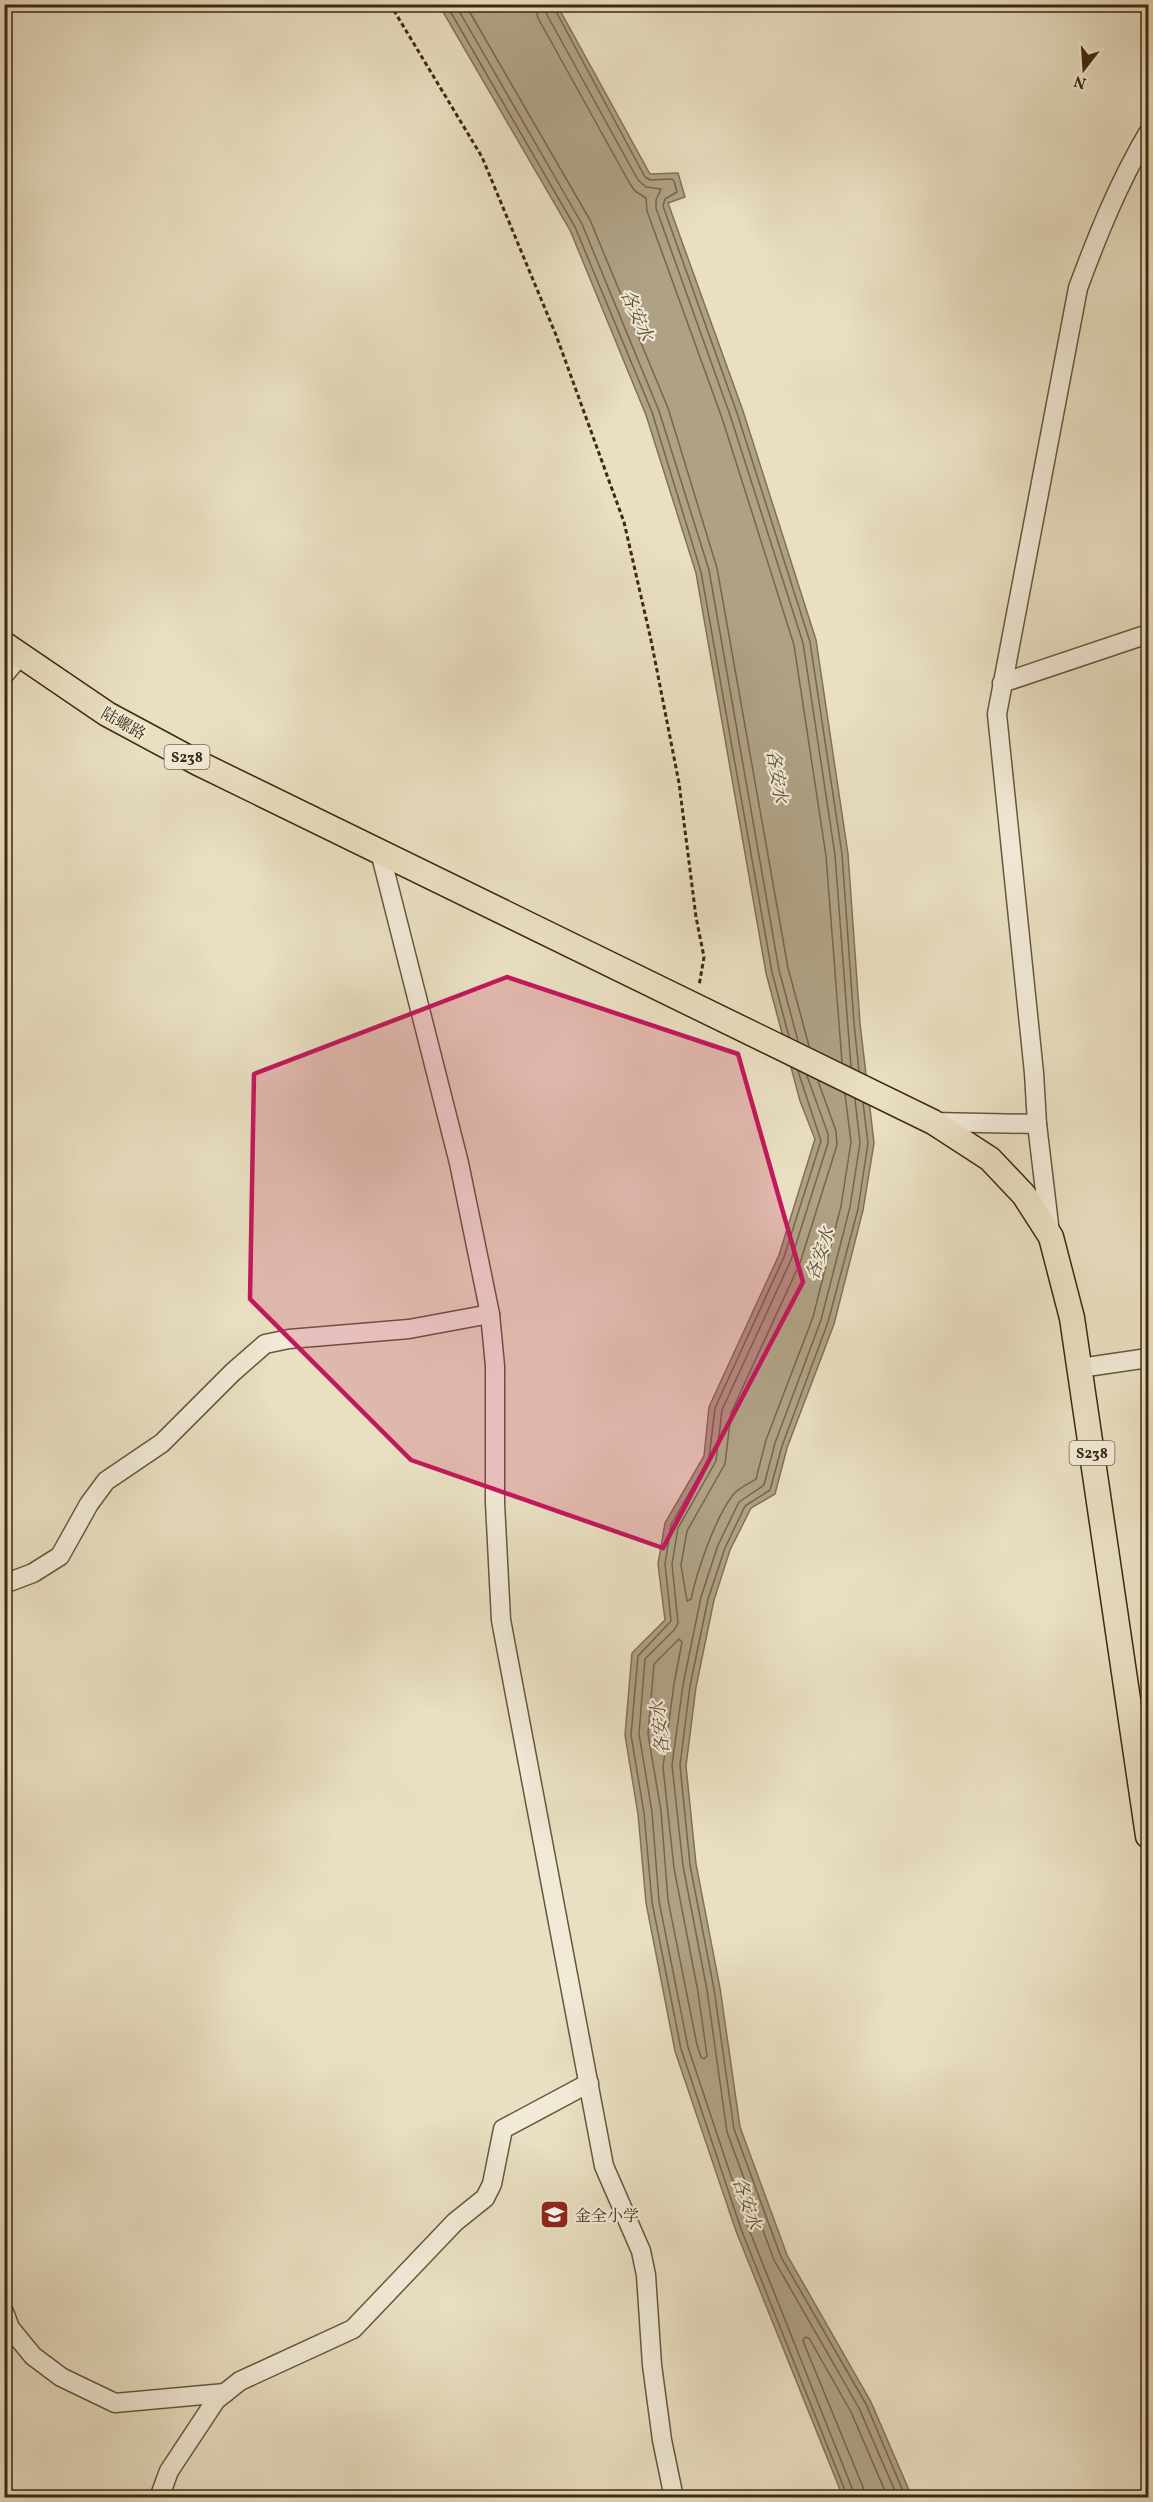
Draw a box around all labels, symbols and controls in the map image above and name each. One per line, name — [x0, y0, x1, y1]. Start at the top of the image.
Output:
north arrow — [1054, 39, 1114, 99]
text: N — [1071, 69, 1089, 94]
water label: 各安水 — [613, 286, 659, 347]
street label: 陆螺路 — [97, 703, 149, 746]
road number: S238 — [164, 745, 210, 769]
water label: 各安水 — [759, 748, 792, 807]
water label: 各安水 — [801, 1223, 842, 1284]
road number: S238 — [1070, 1441, 1114, 1465]
water label: 各安水 — [646, 1698, 677, 1756]
water label: 各安水 — [725, 2174, 767, 2235]
school or university icon: 金全小学 — [538, 2199, 570, 2231]
place label: 金全小学 — [575, 2206, 639, 2228]

